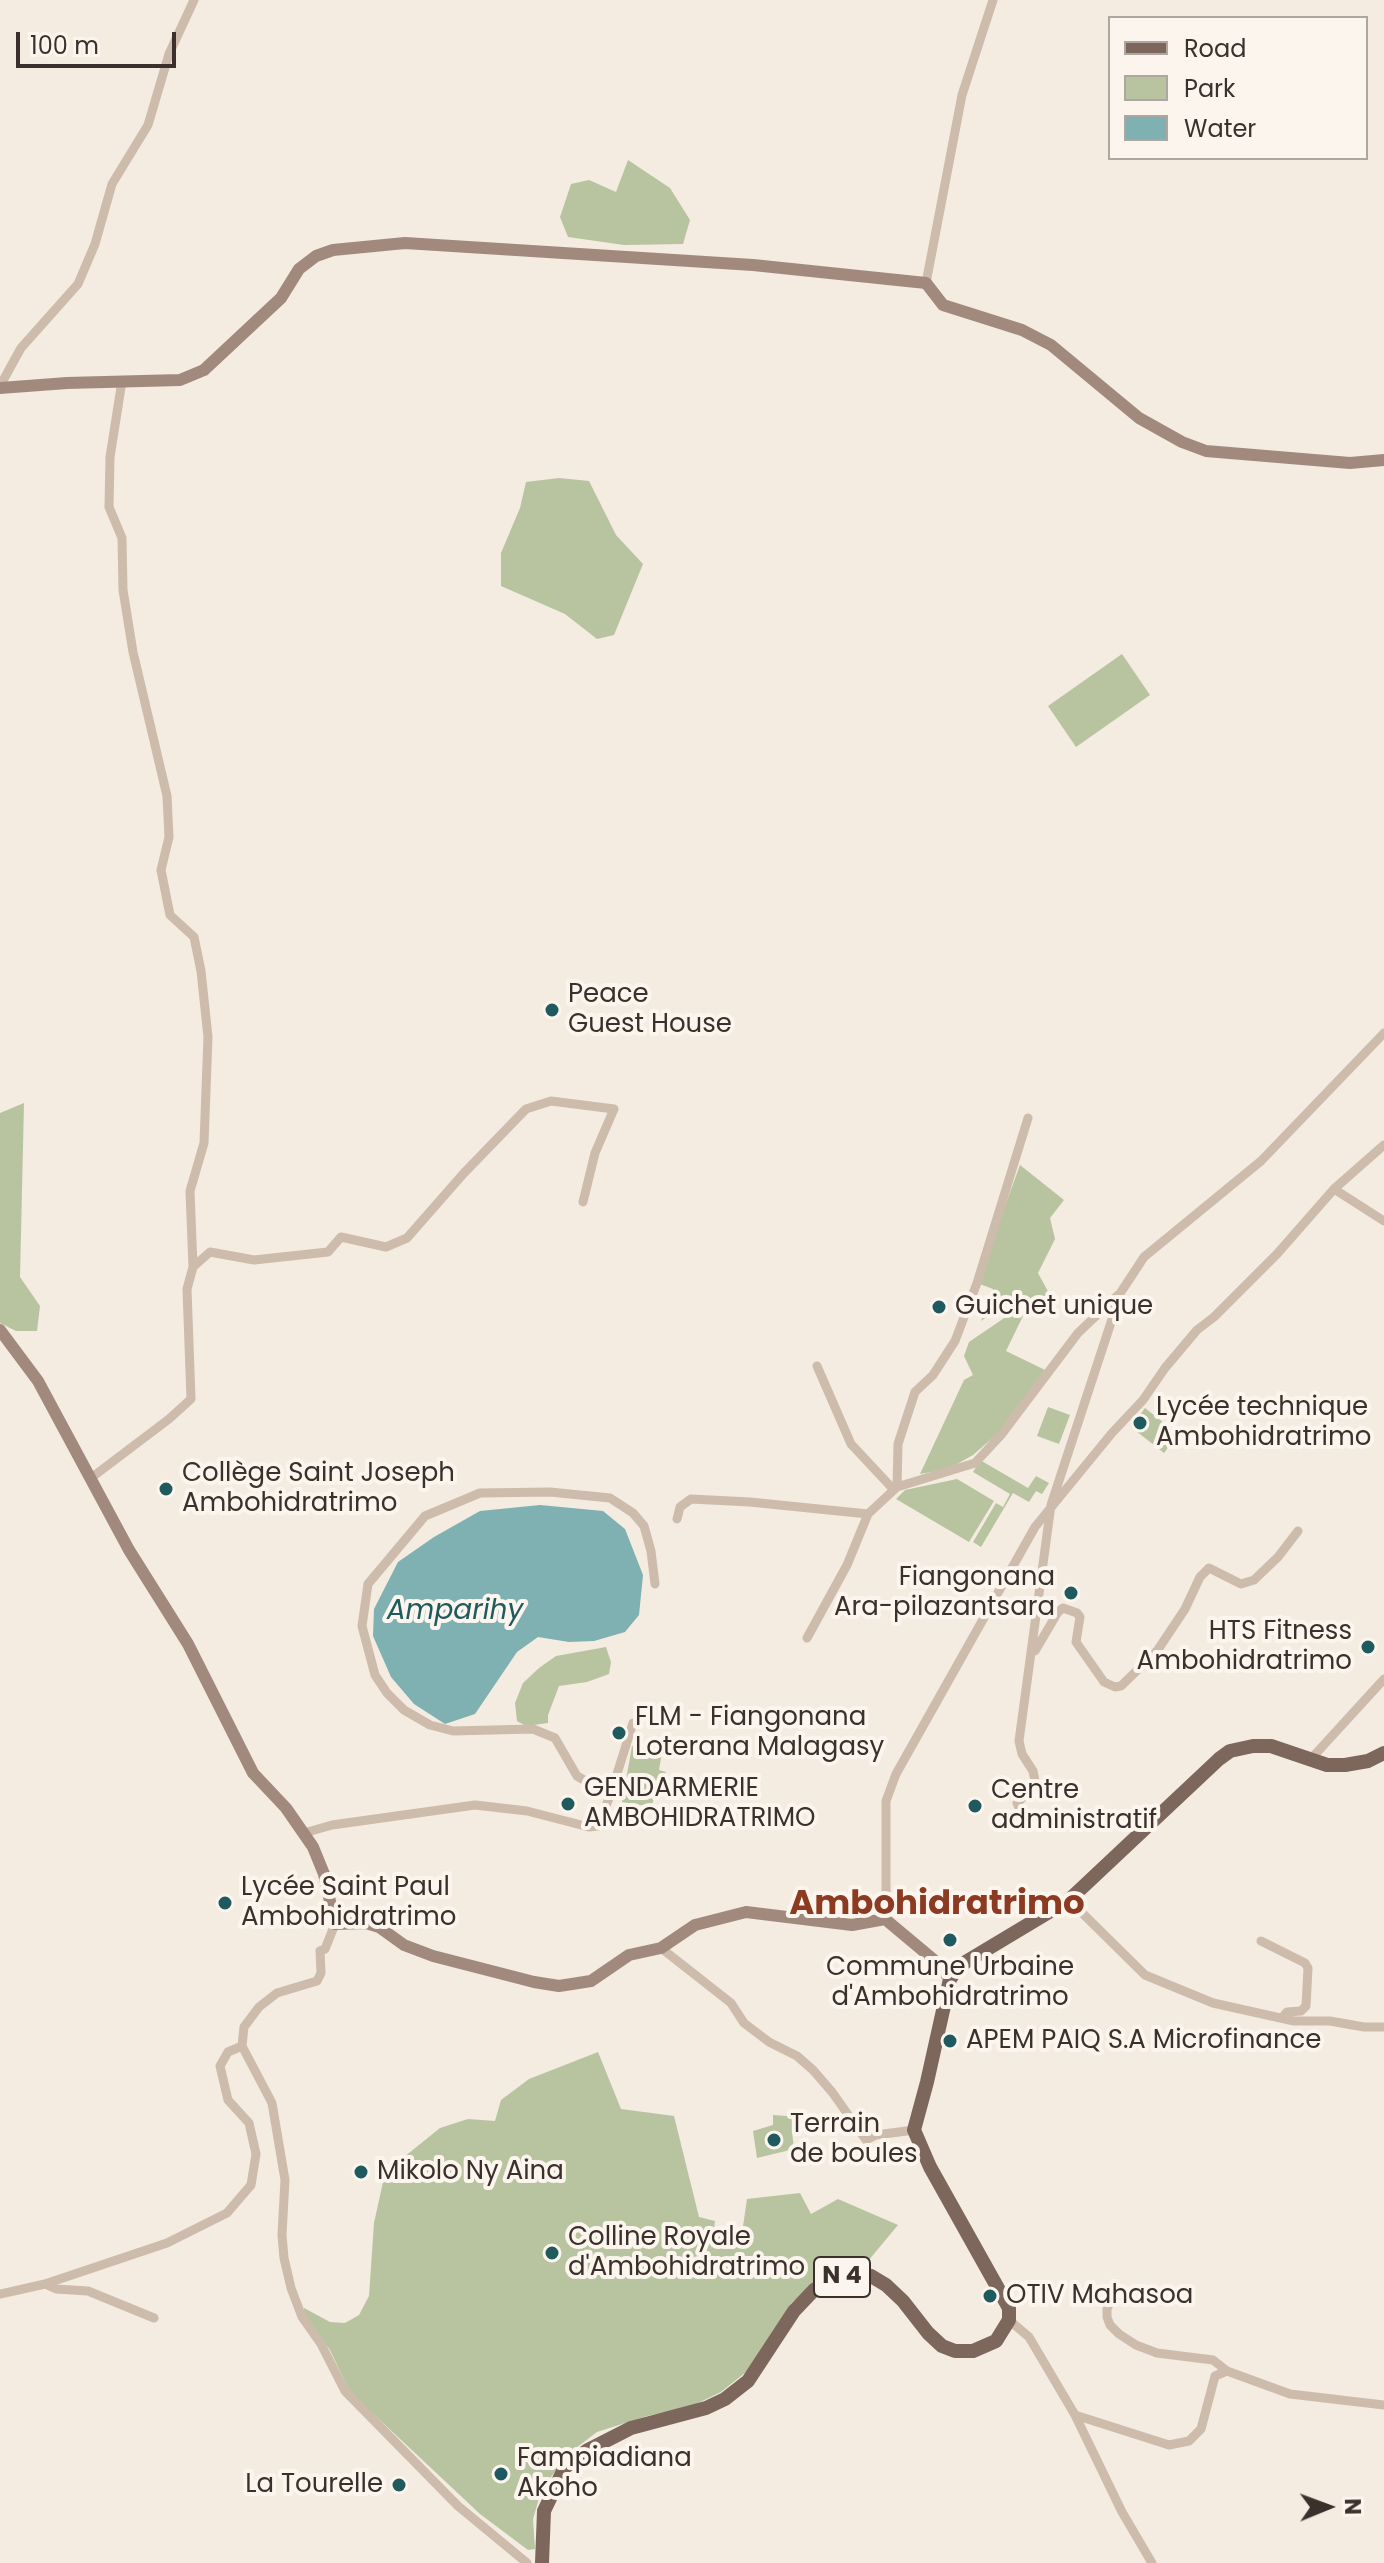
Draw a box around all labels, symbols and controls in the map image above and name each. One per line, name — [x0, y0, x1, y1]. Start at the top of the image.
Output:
scale bar — [20, 16, 180, 66]
legend — [1108, 16, 1368, 160]
text: 100 m — [30, 29, 99, 62]
text: Road — [1184, 32, 1246, 65]
text: Park — [1184, 72, 1235, 105]
text: Water — [1184, 112, 1256, 145]
place label: Peace Guest House — [568, 979, 732, 1040]
marker: Peace Guest House — [543, 1001, 561, 1019]
place label: Guichet unique — [955, 1291, 1153, 1323]
marker: Guichet unique — [930, 1298, 948, 1316]
place label: Lycée technique Ambohidratrimo — [1156, 1392, 1371, 1454]
marker: Lycée technique Ambohidratrimo — [1131, 1414, 1149, 1432]
place label: Collège Saint Joseph Ambohidratrimo — [182, 1458, 455, 1520]
marker: Collège Saint Joseph Ambohidratrimo — [157, 1480, 175, 1498]
place label: Fiangonana Ara-pilazantsara — [834, 1562, 1055, 1624]
marker: Fiangonana Ara-pilazantsara — [1062, 1584, 1080, 1602]
water label: Amparihy — [387, 1595, 523, 1629]
place label: HTS Fitness Ambohidratrimo — [1137, 1616, 1352, 1678]
marker: HTS Fitness Ambohidratrimo — [1359, 1638, 1377, 1656]
place label: FLM - Fiangonana Loterana Malagasy — [635, 1702, 884, 1764]
marker: FLM - Fiangonana Loterana Malagasy — [610, 1724, 628, 1742]
place label: GENDARMERIE AMBOHIDRATRIMO — [584, 1773, 815, 1834]
place label: Centre administratif — [991, 1775, 1157, 1836]
marker: GENDARMERIE AMBOHIDRATRIMO — [559, 1795, 577, 1813]
marker: Centre administratif — [966, 1797, 984, 1815]
place label: Lycée Saint Paul Ambohidratrimo — [241, 1872, 456, 1934]
district label: Ambohidratrimo — [789, 1885, 1085, 1925]
marker: Lycée Saint Paul Ambohidratrimo — [216, 1894, 234, 1912]
marker: Commune Urbaine d'Ambohidratrimo — [941, 1931, 959, 1949]
place label: Commune Urbaine d'Ambohidratrimo — [826, 1952, 1074, 2014]
place label: APEM PAIQ S.A Microfinance — [966, 2025, 1321, 2057]
marker: APEM PAIQ S.A Microfinance — [941, 2032, 959, 2050]
place label: Terrain de boules — [790, 2109, 918, 2170]
marker: Terrain de boules — [765, 2131, 783, 2149]
place label: Mikolo Ny Aina — [377, 2156, 564, 2188]
marker: Mikolo Ny Aina — [352, 2163, 370, 2181]
place label: Colline Royale d'Ambohidratrimo — [568, 2222, 805, 2284]
marker: Colline Royale d'Ambohidratrimo — [543, 2244, 561, 2262]
road number: N 4 — [814, 2257, 870, 2297]
place label: OTIV Mahasoa — [1006, 2280, 1193, 2312]
marker: OTIV Mahasoa — [981, 2287, 999, 2305]
place label: Fampiadiana Akoho — [517, 2443, 692, 2504]
marker: Fampiadiana Akoho — [492, 2465, 510, 2483]
north arrow — [1288, 2467, 1368, 2547]
place label: La Tourelle — [245, 2469, 383, 2501]
marker: La Tourelle — [390, 2476, 408, 2494]
text: N — [1337, 2498, 1368, 2515]

